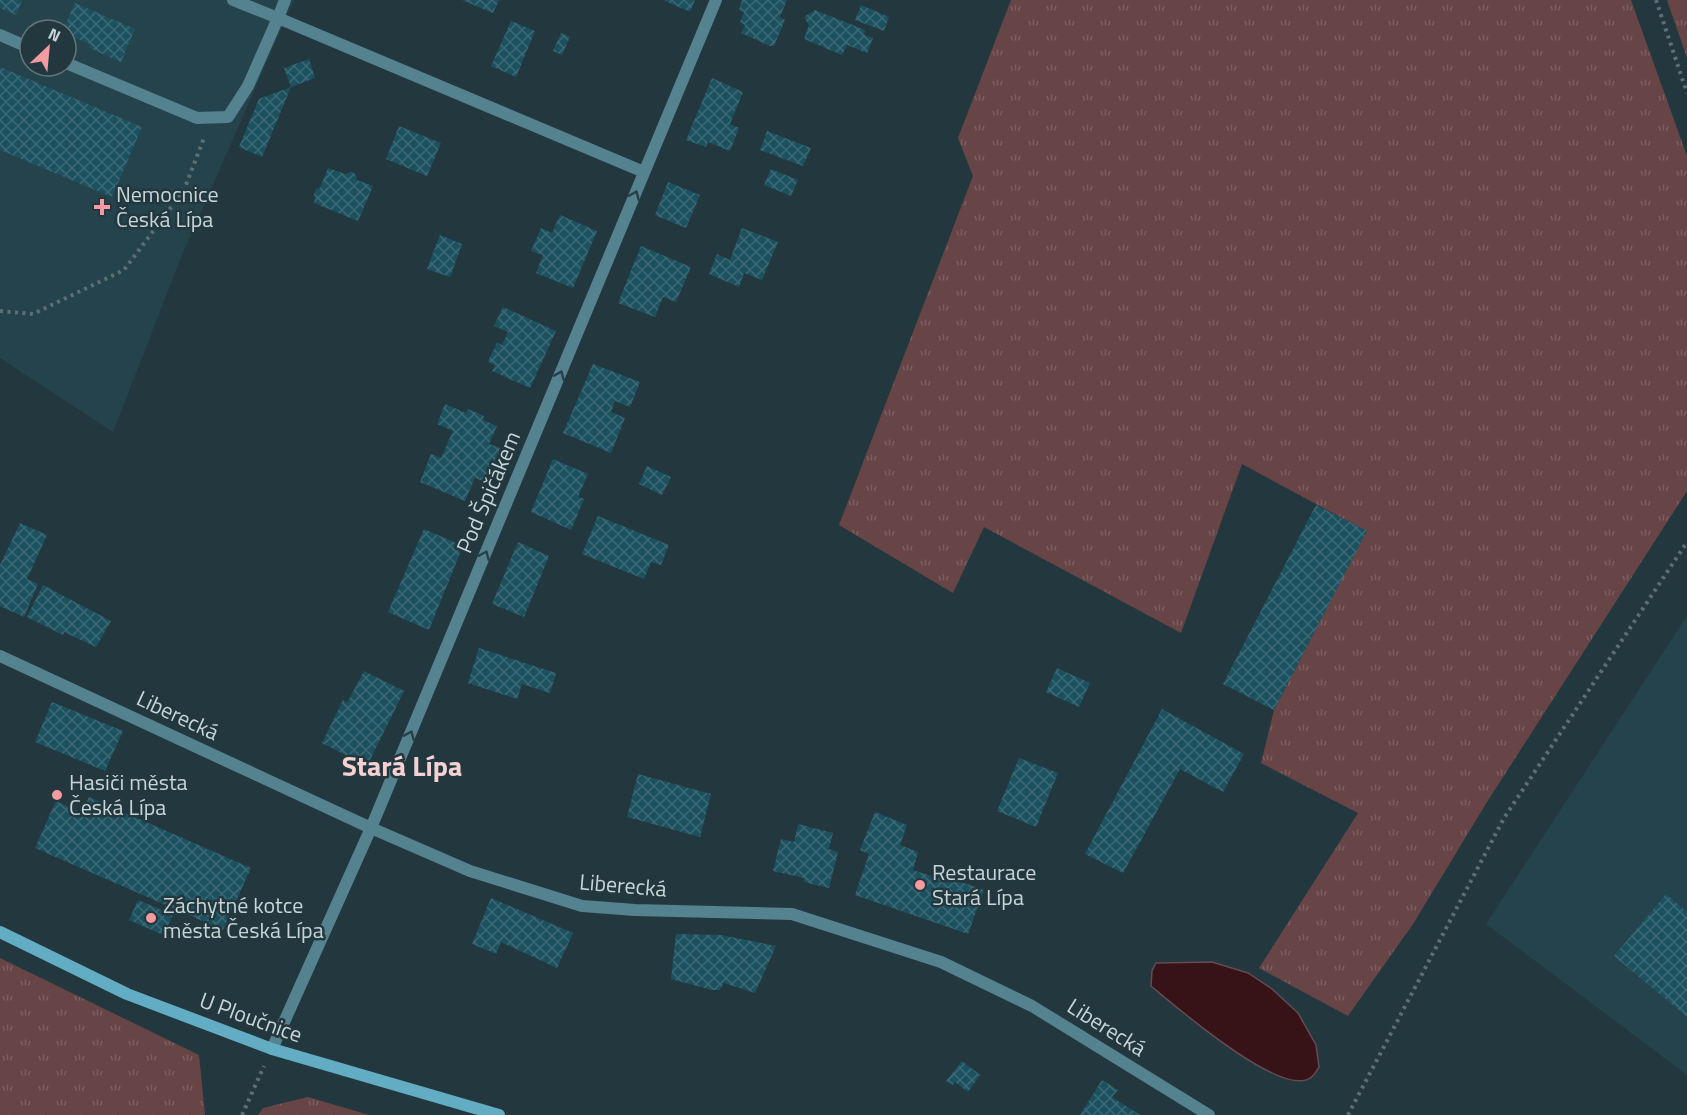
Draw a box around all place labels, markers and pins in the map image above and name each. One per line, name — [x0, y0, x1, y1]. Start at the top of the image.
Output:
place label: Nemocnice Česká Lípa — [116, 177, 219, 236]
marker: Nemocnice Česká Lípa — [93, 198, 111, 216]
place label: Hasiči města Česká Lípa — [69, 765, 188, 824]
marker: Hasiči města Česká Lípa — [50, 788, 64, 802]
place label: Restaurace Stará Lípa — [932, 855, 1036, 914]
marker: Restaurace Stará Lípa — [913, 878, 927, 892]
place label: Záchytné kotce města Česká Lípa — [163, 888, 324, 947]
marker: Záchytné kotce města Česká Lípa — [144, 911, 158, 925]

